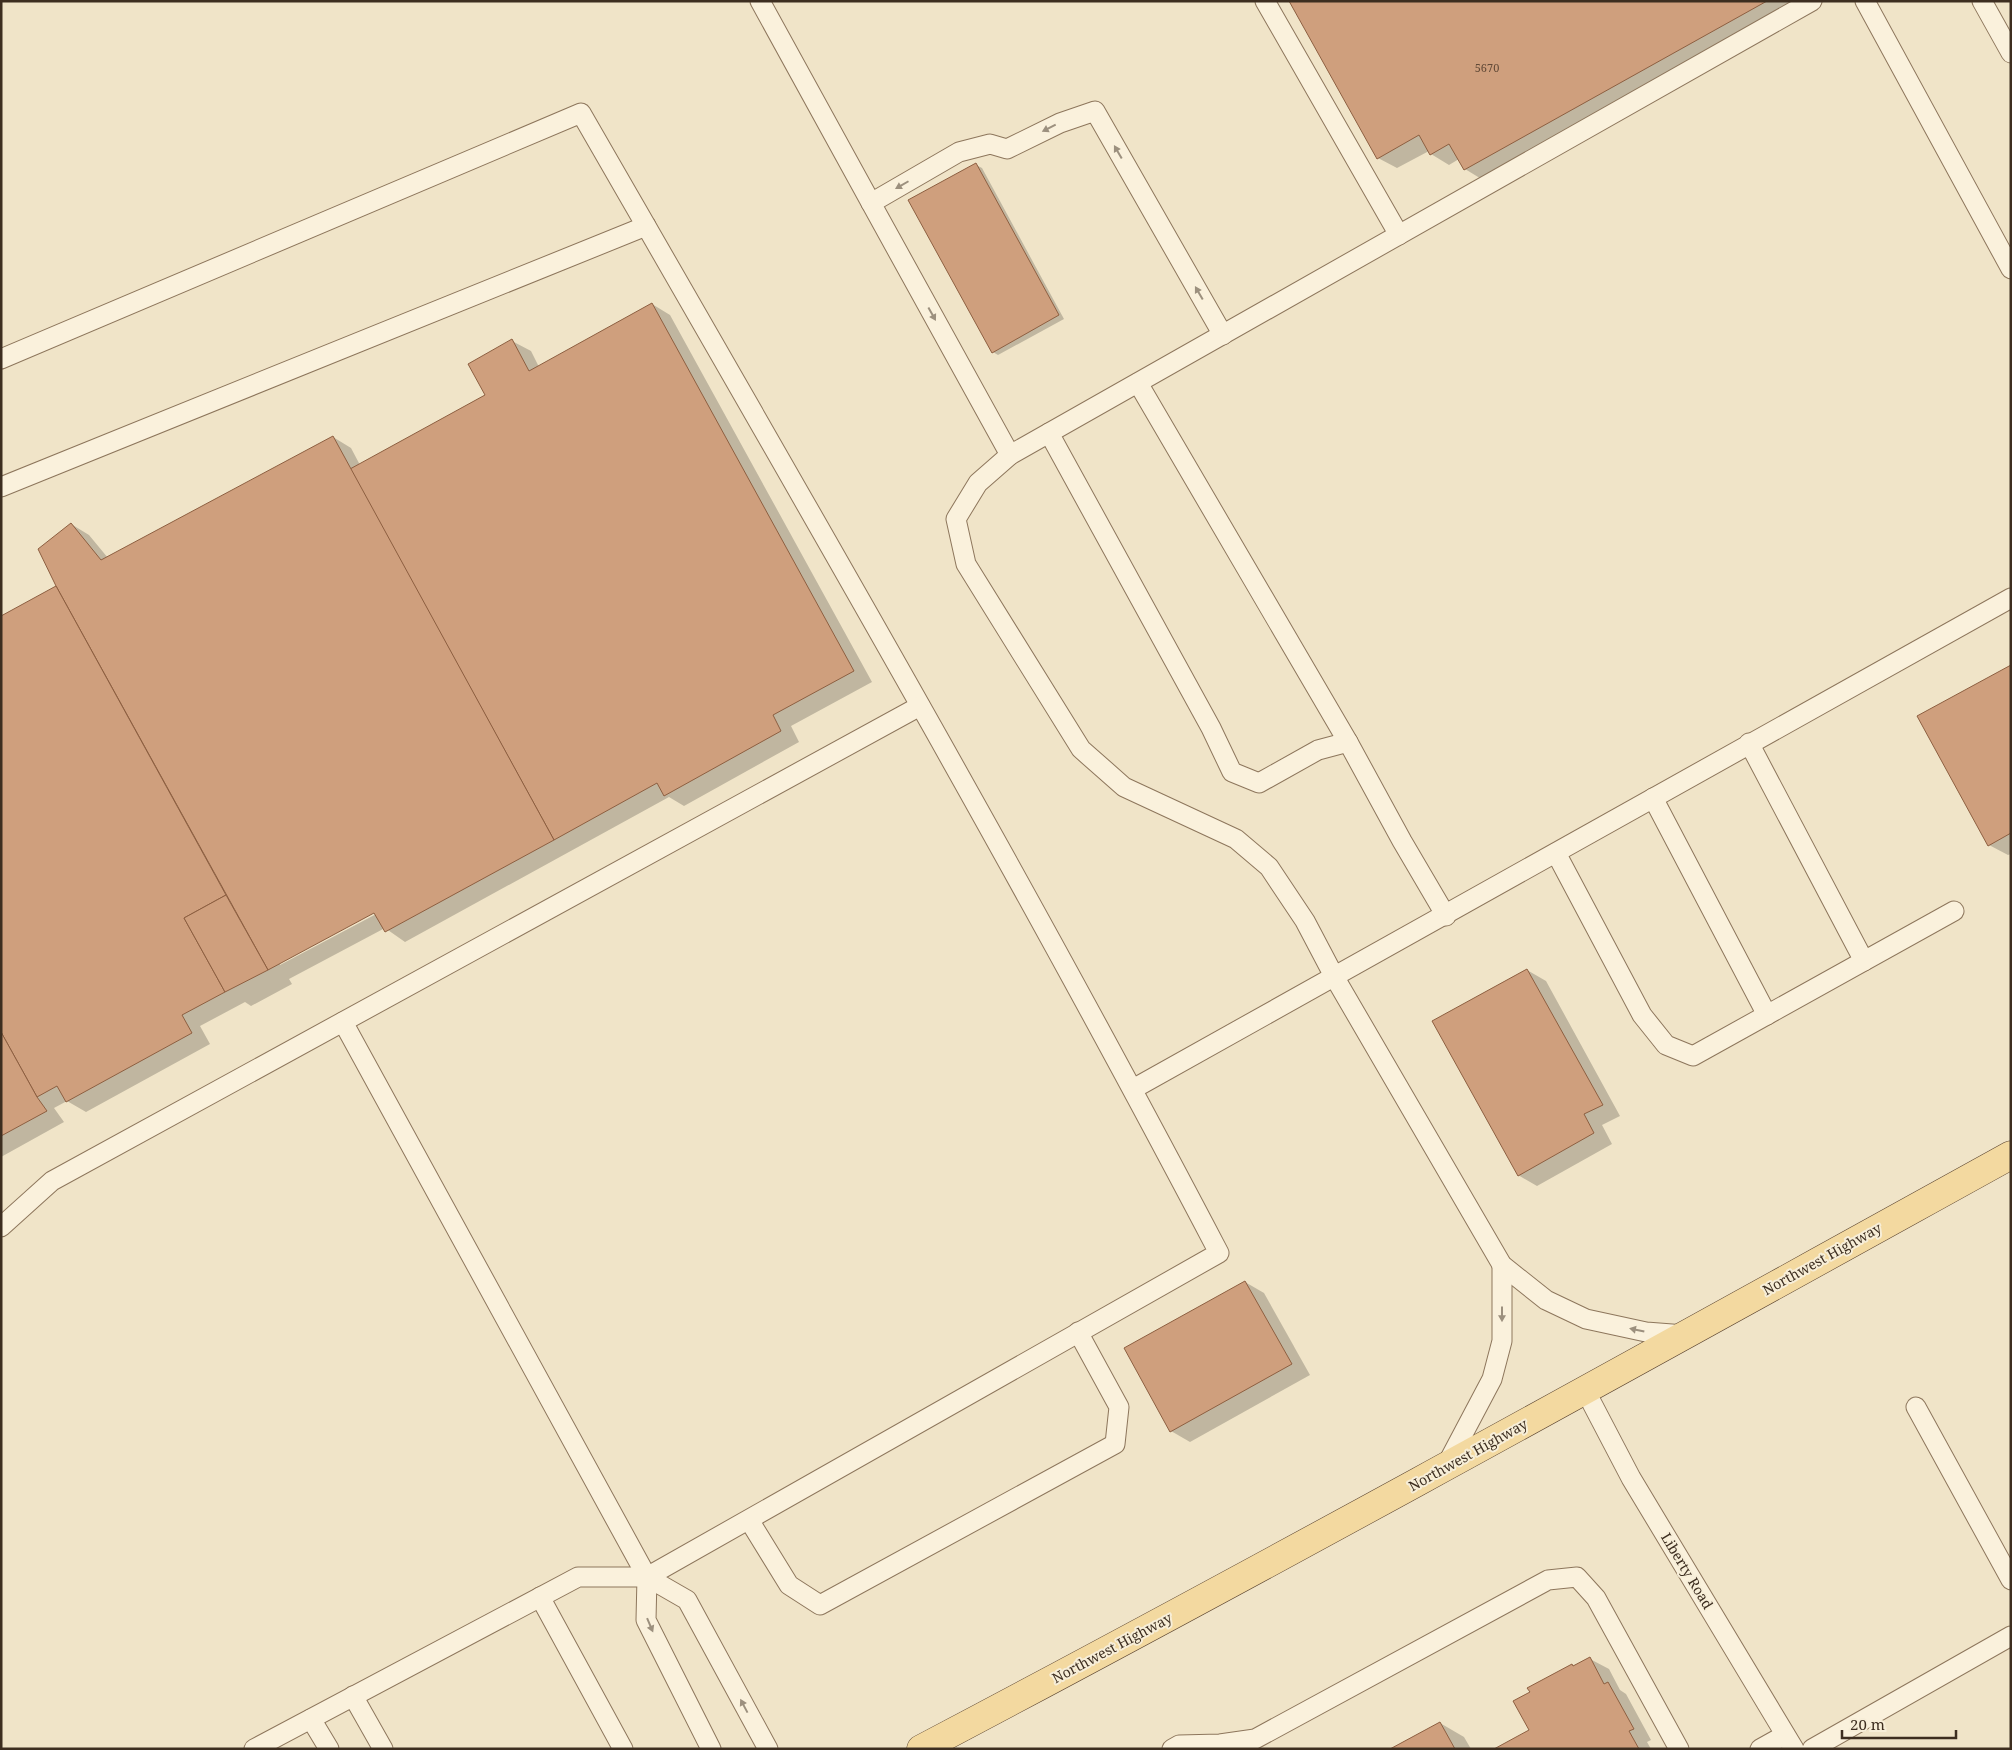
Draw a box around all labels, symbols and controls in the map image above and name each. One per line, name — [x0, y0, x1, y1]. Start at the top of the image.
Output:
house number: 5670 — [1475, 60, 1499, 75]
one-way arrow — [1042, 124, 1056, 132]
one-way arrow — [1113, 145, 1122, 158]
one-way arrow — [896, 180, 909, 189]
one-way arrow — [1194, 286, 1203, 299]
one-way arrow — [928, 307, 937, 320]
street label: Northwest Highway — [1759, 1218, 1885, 1299]
one-way arrow — [1498, 1306, 1506, 1322]
one-way arrow — [1630, 1326, 1645, 1334]
street label: Northwest Highway — [1405, 1414, 1531, 1495]
street label: Liberty Road — [1657, 1529, 1718, 1613]
street label: Northwest Highway — [1048, 1608, 1175, 1687]
one-way arrow — [646, 1618, 654, 1632]
one-way arrow — [740, 1699, 748, 1713]
scale bar — [1842, 1708, 1956, 1740]
text: 20 m — [1850, 1714, 1885, 1734]

